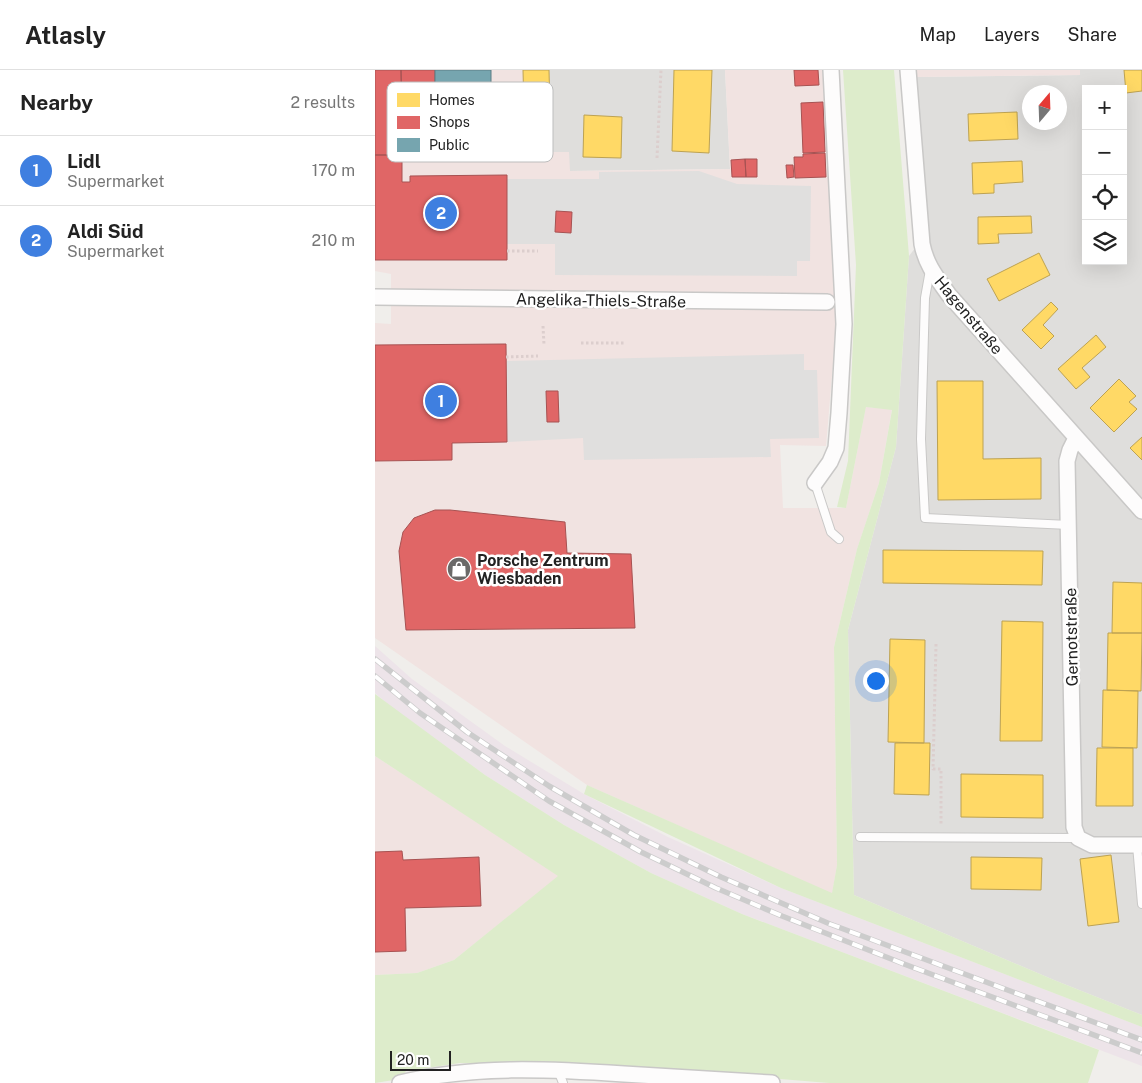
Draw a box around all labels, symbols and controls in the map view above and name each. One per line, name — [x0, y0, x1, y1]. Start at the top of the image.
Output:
text: Atlasly — [25, 21, 106, 49]
text: Map — [920, 24, 956, 45]
text: Layers — [984, 24, 1040, 45]
text: Share — [1068, 24, 1117, 45]
legend — [387, 82, 553, 162]
north arrow — [1022, 85, 1067, 130]
map controls — [1082, 85, 1127, 265]
button: + — [1082, 85, 1127, 130]
text: Nearby — [20, 90, 93, 115]
text: Homes — [429, 92, 475, 108]
text: 2 results — [290, 93, 355, 112]
text: Shops — [429, 114, 470, 130]
button: − — [1082, 130, 1127, 175]
text: Public — [429, 137, 470, 153]
text: Lidl — [67, 150, 101, 172]
text: 1 — [33, 161, 39, 180]
text: 170 m — [312, 161, 355, 180]
text: Supermarket — [67, 172, 164, 191]
button: locate — [1082, 175, 1127, 220]
pin: 2 — [425, 194, 457, 232]
text: Aldi Süd — [67, 220, 143, 242]
button: layers — [1082, 220, 1127, 265]
text: 2 — [31, 231, 41, 250]
text: 210 m — [311, 231, 355, 250]
text: Supermarket — [67, 242, 164, 261]
street label: Hagenstraße — [930, 272, 1007, 358]
street label: Angelika-Thiels-Straße — [516, 290, 686, 311]
pin: 1 — [425, 382, 457, 420]
place label: Porsche Zentrum Wiesbaden — [477, 551, 608, 588]
shop icon: Porsche Zentrum Wiesbaden — [446, 556, 472, 582]
street label: Gernotstraße — [1061, 588, 1082, 686]
your location — [863, 668, 889, 694]
scale bar — [390, 1048, 451, 1071]
text: 20 m — [397, 1052, 429, 1068]

